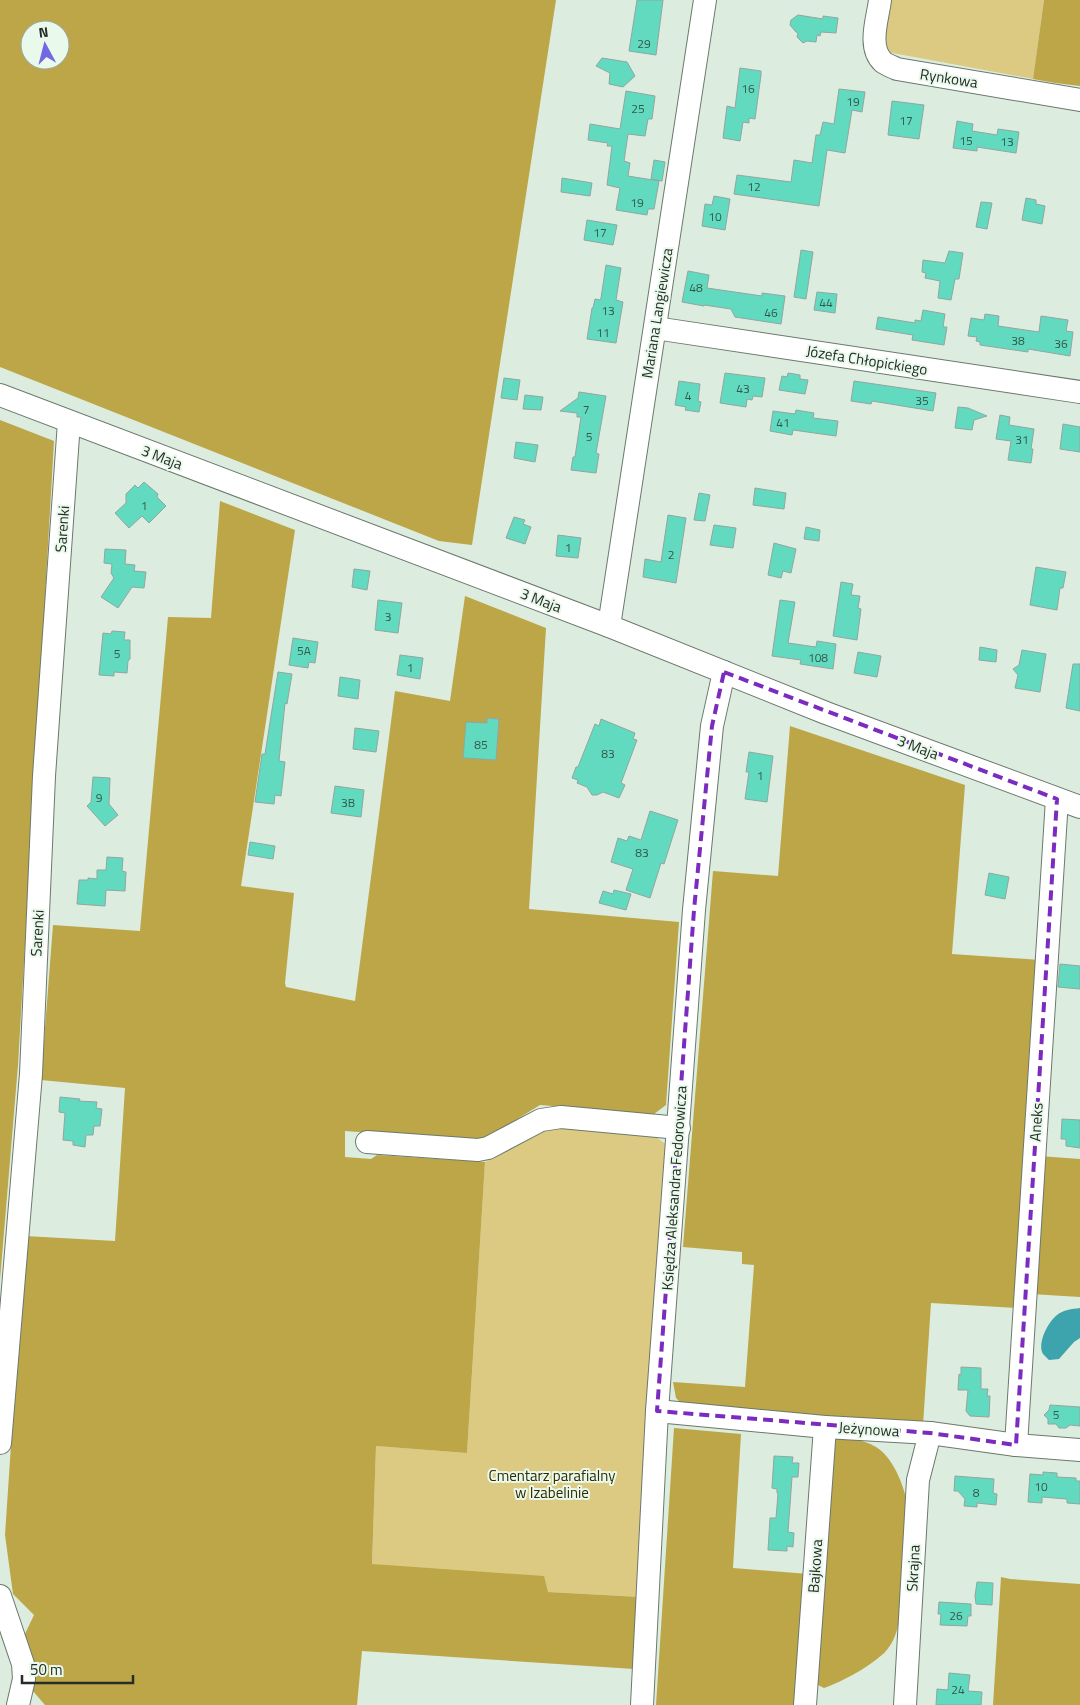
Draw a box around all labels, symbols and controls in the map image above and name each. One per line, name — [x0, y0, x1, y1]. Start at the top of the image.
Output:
north arrow — [20, 20, 70, 70]
text: N — [37, 21, 49, 43]
house number: 29 — [637, 34, 651, 53]
street label: Rynkowa — [918, 62, 980, 94]
house number: 16 — [741, 79, 755, 98]
house number: 19 — [846, 92, 860, 111]
house number: 25 — [631, 99, 645, 118]
house number: 17 — [899, 111, 913, 130]
house number: 15 — [959, 131, 973, 150]
house number: 13 — [1000, 132, 1014, 151]
house number: 12 — [747, 177, 761, 196]
house number: 19 — [630, 193, 644, 212]
house number: 10 — [708, 207, 722, 226]
house number: 17 — [593, 223, 607, 242]
street label: Mariana Langiewicza — [635, 246, 679, 380]
house number: 48 — [689, 278, 703, 297]
house number: 44 — [819, 293, 833, 312]
house number: 13 — [601, 301, 615, 320]
house number: 46 — [764, 303, 778, 322]
house number: 11 — [596, 323, 610, 342]
house number: 38 — [1011, 331, 1025, 350]
house number: 36 — [1054, 334, 1068, 353]
street label: Józefa Chłopickiego — [805, 339, 929, 381]
house number: 43 — [736, 379, 750, 398]
house number: 4 — [685, 386, 692, 405]
house number: 35 — [915, 391, 929, 410]
house number: 7 — [583, 400, 589, 419]
house number: 41 — [776, 413, 790, 432]
house number: 5 — [586, 427, 593, 446]
house number: 31 — [1015, 430, 1029, 449]
street label: 3 Maja — [138, 439, 186, 476]
house number: 1 — [141, 496, 147, 515]
street label: Sarenki — [49, 505, 75, 553]
house number: 1 — [565, 538, 571, 557]
house number: 2 — [668, 545, 674, 564]
street label: 3 Maja — [517, 582, 565, 619]
house number: 3 — [385, 607, 391, 626]
house number: 5A — [297, 641, 311, 660]
house number: 5 — [114, 644, 121, 663]
house number: 108 — [808, 648, 828, 667]
house number: 1 — [407, 658, 413, 677]
street label: 3 Maja — [894, 729, 942, 766]
house number: 85 — [474, 735, 488, 754]
house number: 83 — [601, 744, 615, 763]
house number: 1 — [757, 766, 763, 785]
house number: 9 — [96, 788, 103, 807]
house number: 3B — [341, 793, 355, 812]
house number: 83 — [635, 843, 649, 862]
street label: Sarenki — [24, 909, 50, 957]
street label: Księdza Aleksandra Fedorowicza — [655, 1084, 693, 1291]
street label: Aneks — [1023, 1102, 1049, 1142]
house number: 5 — [1053, 1405, 1060, 1424]
street label: Jeżynowa — [838, 1415, 901, 1443]
park label: Cmentarz parafialny w Izabelinie — [489, 1464, 615, 1504]
house number: 10 — [1034, 1477, 1048, 1496]
house number: 8 — [973, 1483, 980, 1502]
street label: Bajkowa — [802, 1538, 828, 1594]
street label: Skrajna — [900, 1544, 926, 1592]
house number: 26 — [949, 1606, 963, 1625]
scale bar — [22, 1652, 134, 1684]
text: 50 m — [30, 1658, 63, 1681]
house number: 24 — [951, 1680, 965, 1699]

